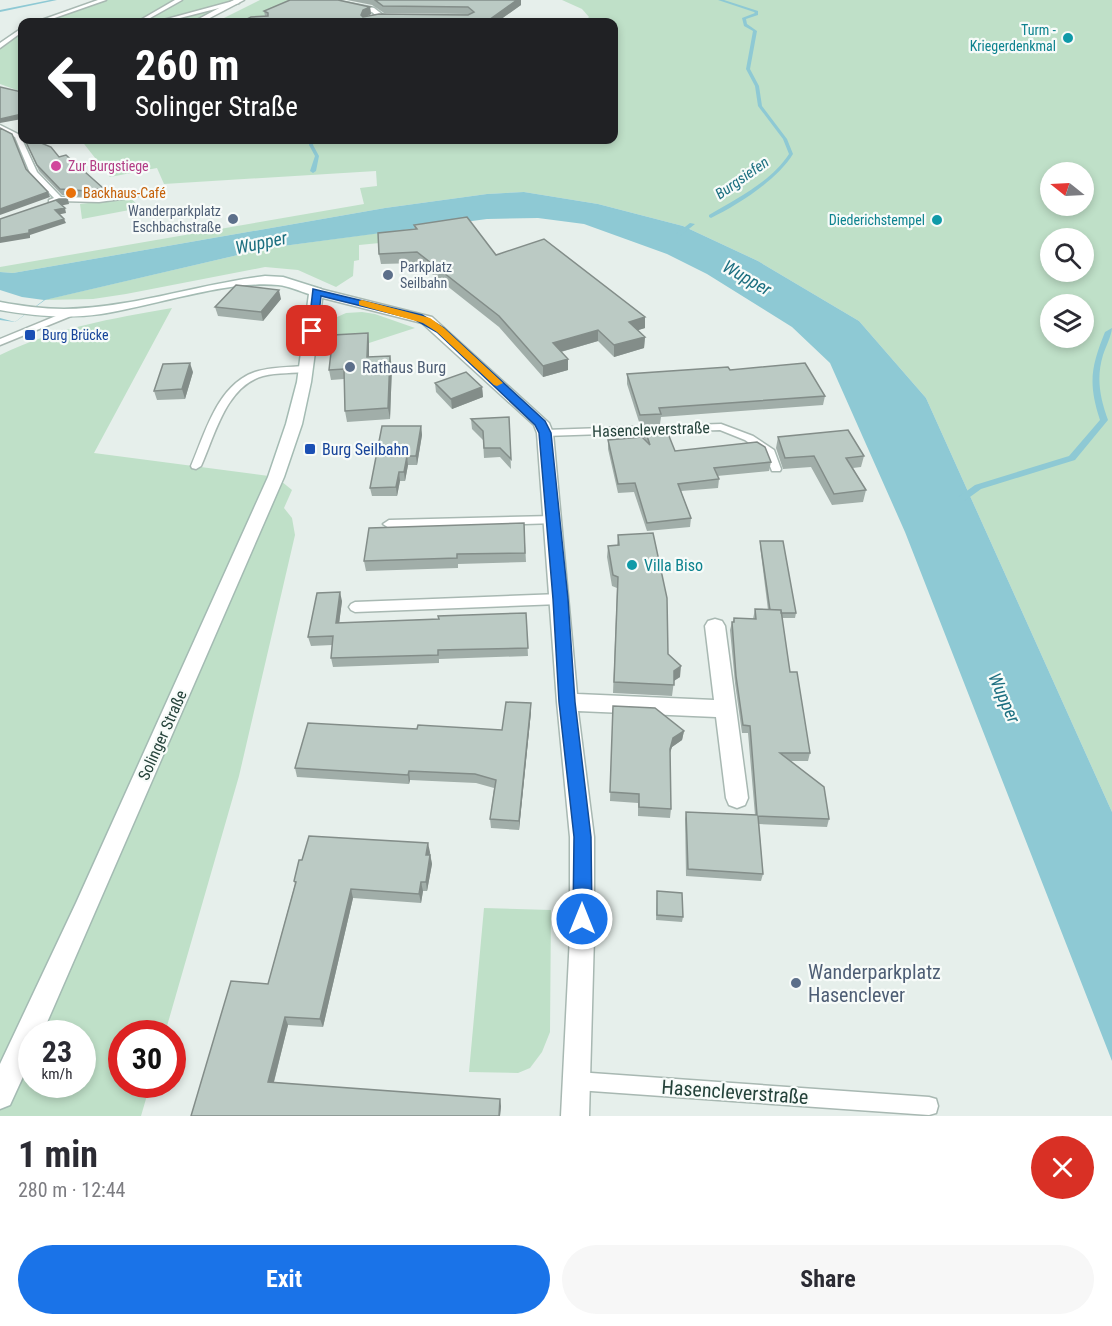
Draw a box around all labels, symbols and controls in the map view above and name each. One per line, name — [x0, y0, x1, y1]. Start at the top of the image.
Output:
place label: Turm - Kriegerdenkmal — [970, 22, 1057, 54]
marker: Turm - Kriegerdenkmal — [1061, 31, 1075, 45]
text: 260 m — [135, 41, 240, 90]
icon: left — [36, 42, 114, 120]
text: Solinger Straße — [135, 91, 298, 123]
water label: Burgsiefen — [712, 153, 772, 203]
place label: Zur Burgstiege — [68, 158, 149, 174]
marker: Zur Burgstiege — [49, 159, 63, 173]
north arrow — [1040, 162, 1094, 216]
map controls — [1040, 162, 1094, 348]
place label: Backhaus-Café — [83, 185, 166, 201]
marker: Backhaus-Café — [64, 186, 78, 200]
place label: Wanderparkplatz Eschbachstraße — [128, 203, 221, 235]
marker: Wanderparkplatz Eschbachstraße — [226, 212, 240, 226]
place label: Diederichstempel — [829, 212, 925, 228]
marker: Diederichstempel — [930, 213, 944, 227]
water label: Wupper — [233, 227, 289, 258]
button: search — [1040, 228, 1094, 282]
water label: Wupper — [719, 255, 776, 300]
place label: Parkplatz Seilbahn — [400, 259, 452, 291]
marker: Parkplatz Seilbahn — [381, 268, 395, 282]
button: layers — [1040, 294, 1094, 348]
pin — [286, 305, 337, 356]
icon: arrive — [295, 314, 328, 347]
place label: Burg Brücke — [42, 327, 109, 343]
marker: Burg Brücke — [23, 328, 37, 342]
place label: Rathaus Burg — [362, 358, 446, 377]
marker: Rathaus Burg — [343, 360, 357, 374]
street label: Hasencleverstraße — [592, 418, 710, 441]
place label: Burg Seilbahn — [322, 440, 409, 459]
marker: Burg Seilbahn — [303, 442, 317, 456]
place label: Villa Biso — [644, 556, 703, 575]
marker: Villa Biso — [625, 558, 639, 572]
water label: Wupper — [984, 670, 1025, 727]
street label: Solinger Straße — [134, 687, 191, 783]
position arrow — [550, 887, 614, 951]
place label: Wanderparkplatz Hasenclever — [808, 960, 941, 1007]
marker: Wanderparkplatz Hasenclever — [789, 976, 803, 990]
speed limit sign: 30 — [108, 1020, 186, 1098]
text: 23 — [42, 1034, 72, 1069]
text: km/h — [42, 1065, 72, 1083]
street label: Hasencleverstraße — [661, 1075, 809, 1109]
text: 1 min — [18, 1134, 98, 1176]
button: close — [1031, 1136, 1094, 1199]
text: 280 m · 12:44 — [18, 1178, 125, 1202]
button: Exit — [18, 1245, 550, 1314]
button: Share — [562, 1245, 1094, 1314]

